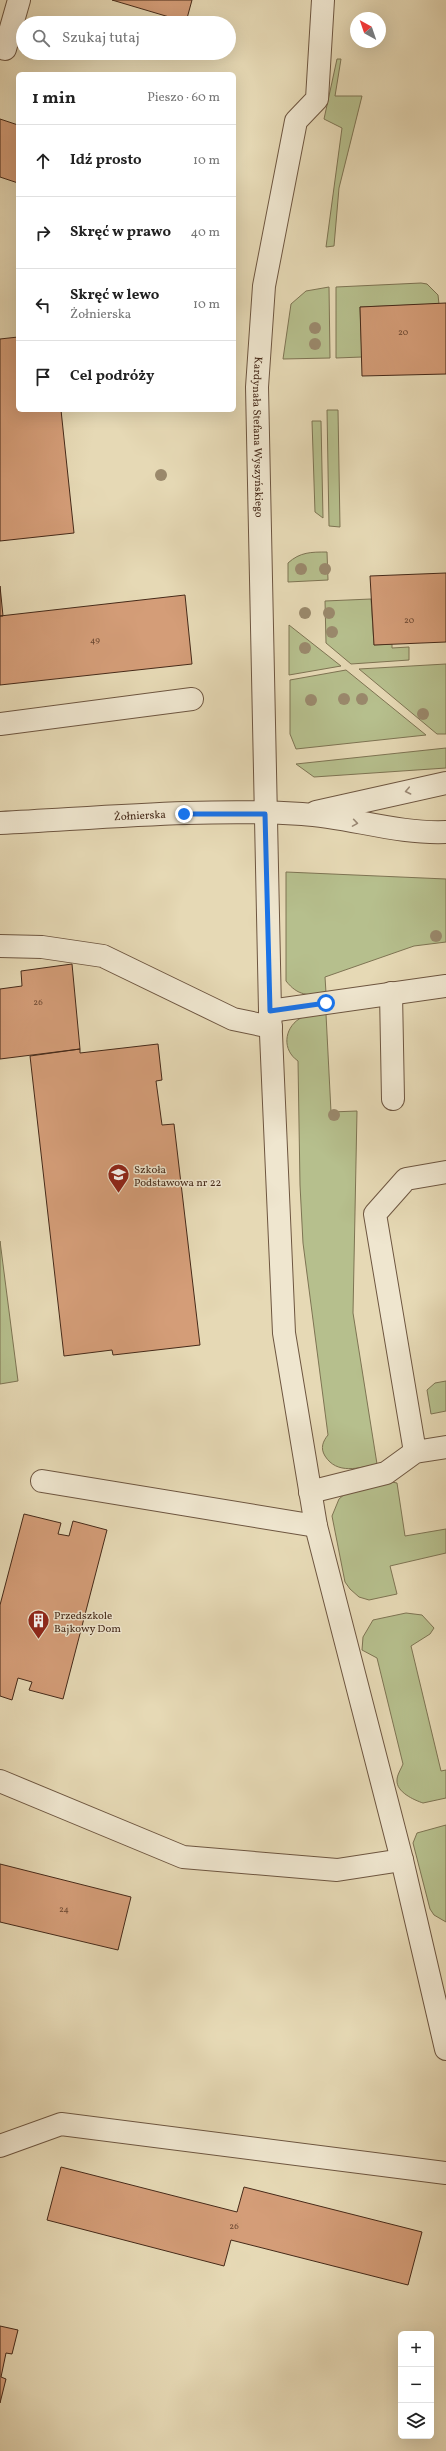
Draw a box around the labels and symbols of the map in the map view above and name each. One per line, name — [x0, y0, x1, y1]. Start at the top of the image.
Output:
north arrow — [350, 12, 386, 48]
house number: 20 — [398, 326, 409, 339]
street label: Kardynała Stefana Wyszyńskiego — [248, 356, 266, 518]
house number: 20 — [404, 614, 415, 627]
house number: 49 — [90, 634, 100, 647]
one-way arrow — [405, 787, 411, 795]
route end — [175, 805, 193, 823]
street label: Żołnierska — [113, 808, 167, 825]
one-way arrow — [352, 818, 358, 827]
route start — [317, 994, 335, 1012]
house number: 26 — [33, 996, 43, 1009]
school or university icon: Szkoła Podstawowa nr 22 — [105, 1162, 131, 1195]
place label: Szkoła Podstawowa nr 22 — [134, 1163, 222, 1191]
building icon: Przedszkole Bajkowy Dom — [26, 1608, 52, 1641]
place label: Przedszkole Bajkowy Dom — [54, 1609, 121, 1637]
house number: 24 — [59, 1903, 69, 1916]
house number: 26 — [229, 2220, 239, 2233]

